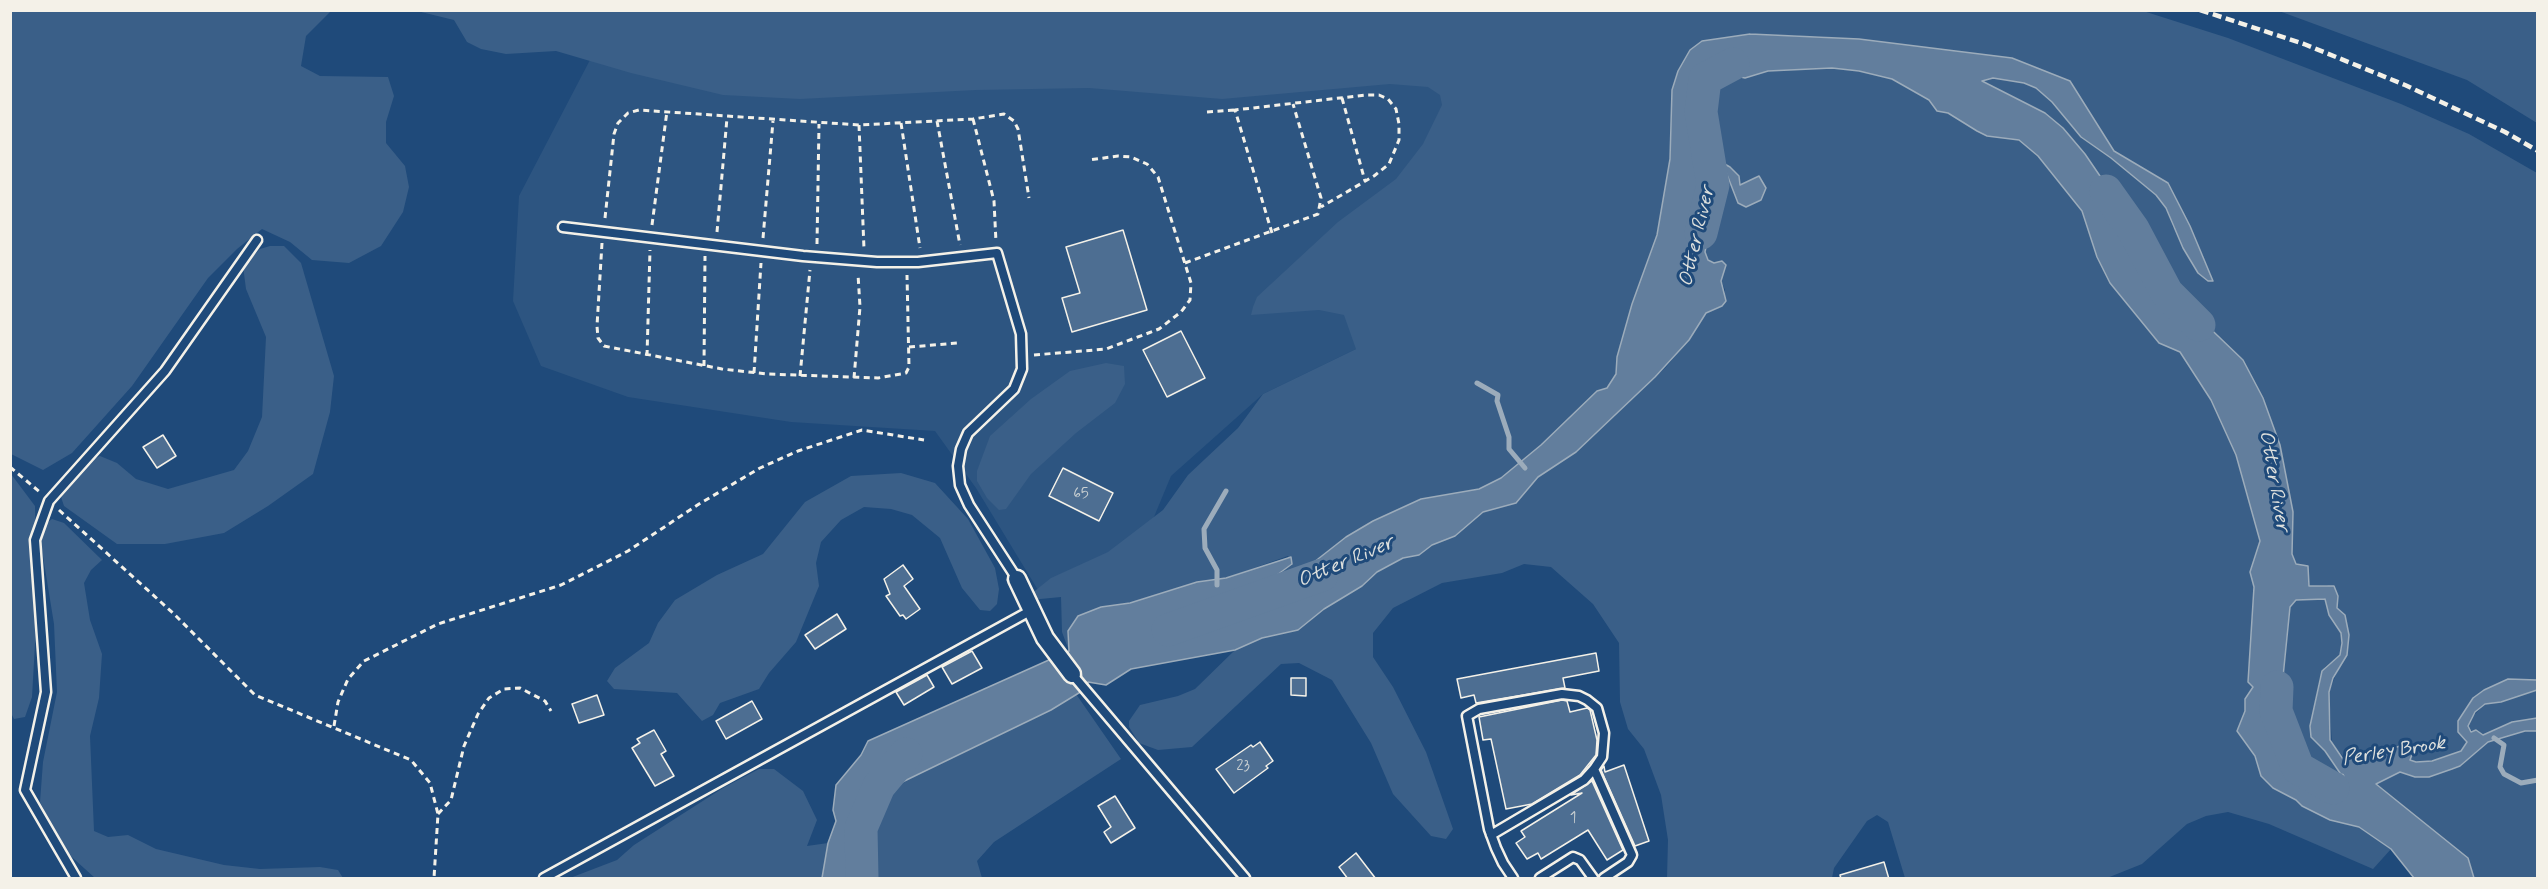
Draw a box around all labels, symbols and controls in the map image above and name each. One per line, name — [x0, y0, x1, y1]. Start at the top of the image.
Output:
water label: Otter River — [1675, 185, 1721, 289]
water label: Otter River — [2252, 429, 2294, 533]
house number: 65 — [1073, 486, 1089, 504]
water label: Otter River — [1294, 532, 1398, 594]
water label: Perley Brook — [2341, 732, 2447, 772]
house number: 23 — [1236, 758, 1250, 776]
house number: 1 — [1570, 810, 1576, 828]

